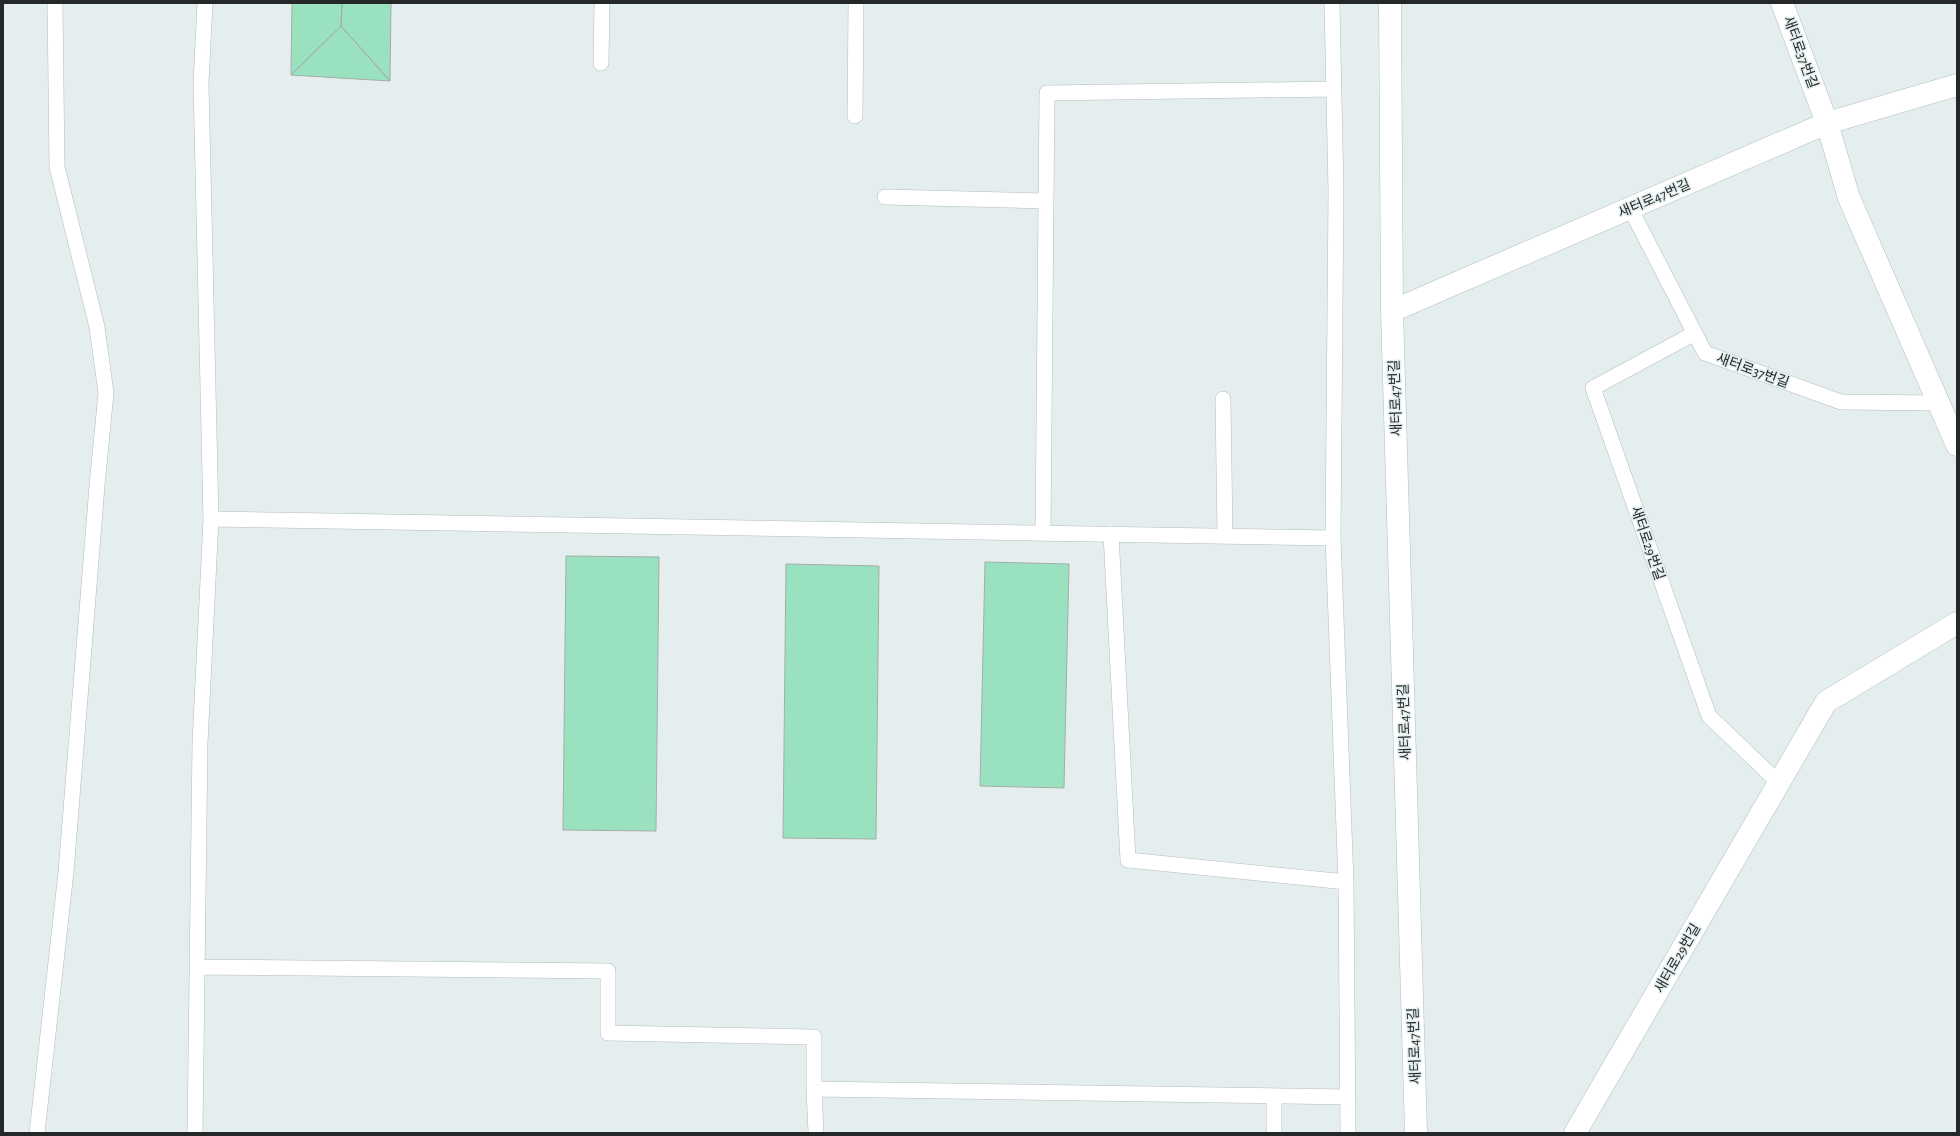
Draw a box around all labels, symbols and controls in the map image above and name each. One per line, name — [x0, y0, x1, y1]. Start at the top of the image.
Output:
street label: 새터로37번길 — [1780, 14, 1821, 90]
street label: 새터로47번길 — [1616, 177, 1693, 220]
street label: 새터로37번길 — [1715, 350, 1791, 391]
street label: 새터로47번길 — [1387, 359, 1404, 437]
street label: 새터로29번길 — [1628, 504, 1667, 582]
street label: 새터로47번길 — [1396, 683, 1413, 761]
street label: 새터로29번길 — [1652, 921, 1703, 995]
street label: 새터로47번길 — [1406, 1007, 1423, 1085]

